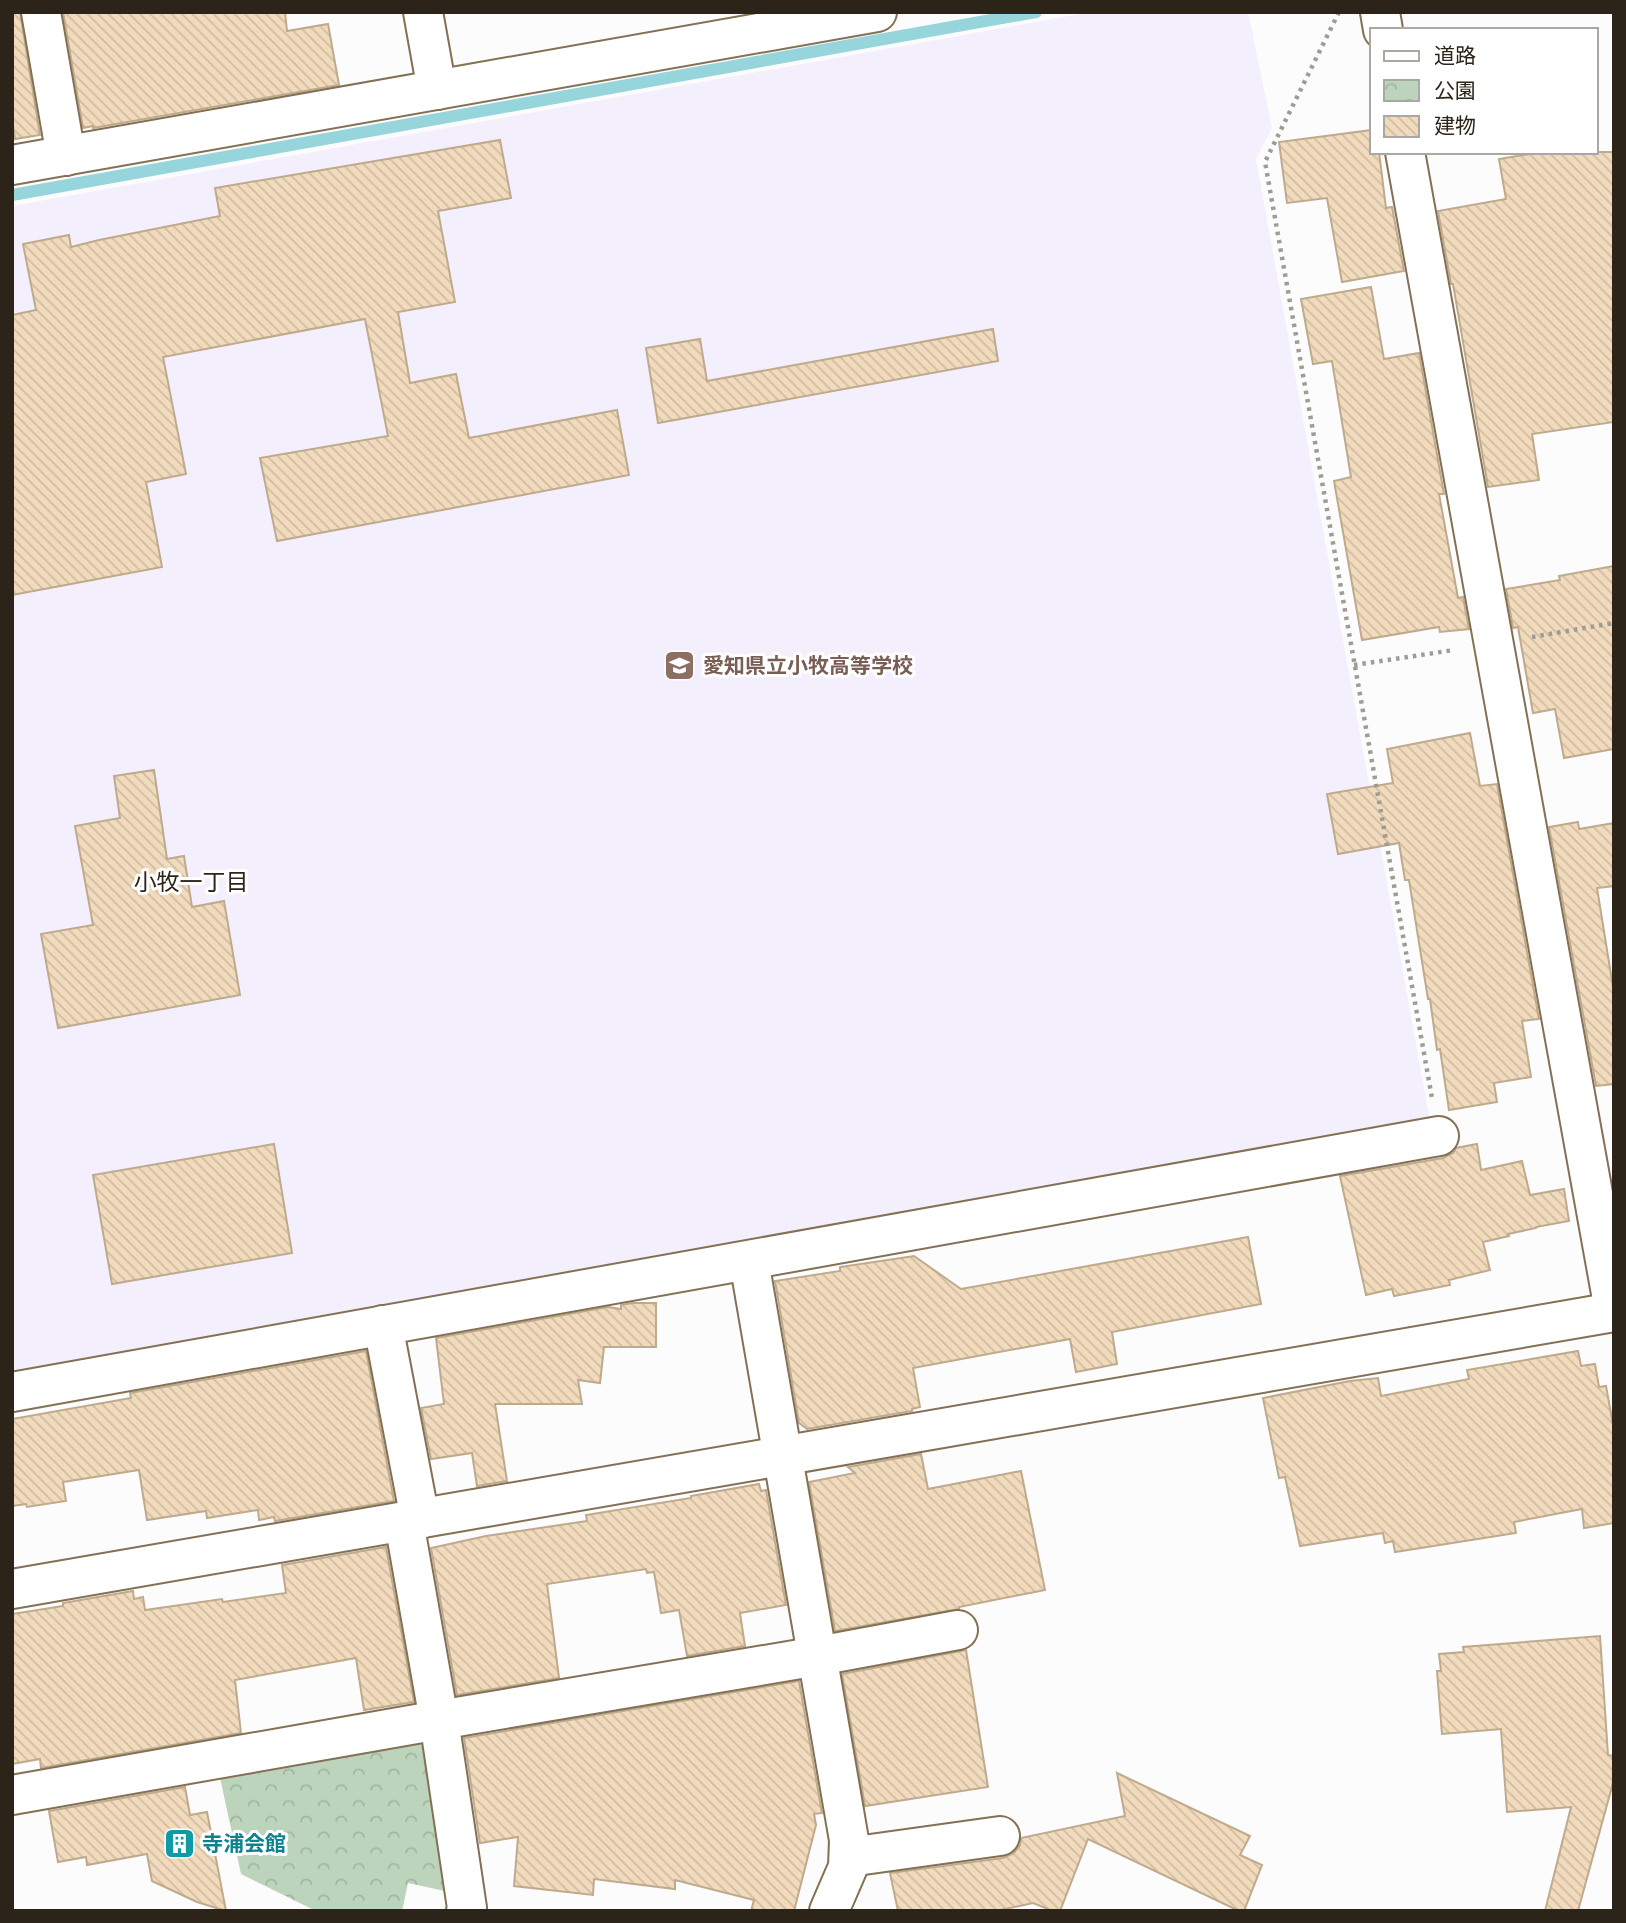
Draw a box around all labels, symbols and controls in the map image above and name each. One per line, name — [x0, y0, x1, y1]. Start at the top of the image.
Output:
legend — [1370, 28, 1598, 154]
text: 道路 — [1434, 43, 1476, 68]
text: 公園 — [1434, 78, 1476, 103]
text: 建物 — [1434, 113, 1476, 138]
school or university icon: 愛知県立小牧高等学校 — [663, 649, 697, 683]
place label: 愛知県立小牧高等学校 — [703, 653, 913, 678]
district label: 小牧一丁目 — [134, 868, 249, 896]
building icon: 寺浦会館 — [162, 1827, 196, 1861]
place label: 寺浦会館 — [202, 1831, 286, 1856]

